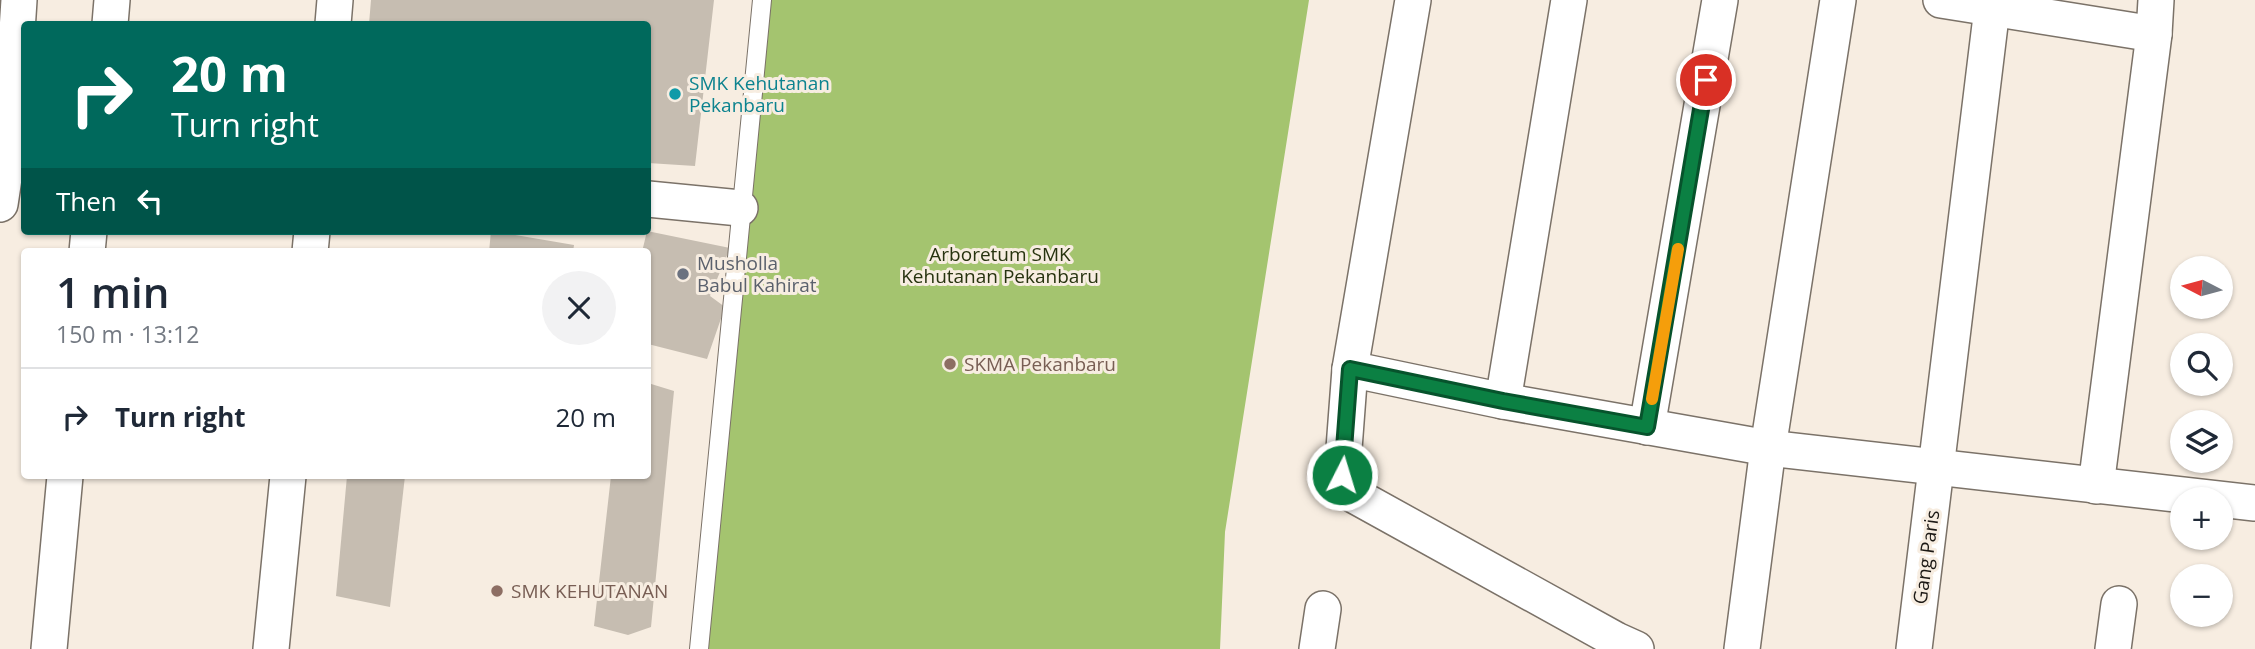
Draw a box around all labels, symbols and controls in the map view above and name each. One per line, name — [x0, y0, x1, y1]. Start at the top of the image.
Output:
text: 20 m — [171, 40, 288, 106]
icon: right — [56, 49, 147, 140]
pin — [1676, 50, 1736, 110]
icon: arrive — [1687, 61, 1725, 99]
place label: SMK Kehutanan Pekanbaru — [689, 70, 830, 118]
marker: SMK Kehutanan Pekanbaru — [667, 86, 683, 102]
text: Turn right — [171, 103, 319, 146]
icon: left — [131, 182, 169, 220]
text: Then — [56, 183, 117, 219]
park label: Arboretum SMK Kehutanan Pekanbaru — [901, 241, 1099, 289]
place label: Musholla Babul Kahirat — [697, 250, 817, 298]
north arrow — [2170, 256, 2233, 318]
map controls — [2170, 256, 2233, 627]
text: 1 min — [56, 263, 169, 320]
marker: Musholla Babul Kahirat — [675, 266, 691, 282]
button: close — [542, 271, 616, 345]
text: 150 m · 13:12 — [56, 318, 199, 350]
button: search — [2170, 333, 2233, 396]
place label: SKMA Pekanbaru — [964, 351, 1116, 377]
marker: SKMA Pekanbaru — [942, 356, 958, 372]
icon: right — [56, 398, 94, 436]
text: Turn right — [115, 399, 246, 435]
text: 20 m — [555, 399, 616, 435]
button: layers — [2170, 410, 2233, 473]
position arrow — [1305, 438, 1379, 512]
button: + — [2170, 487, 2233, 550]
street label: Gang Paris — [1907, 508, 1945, 606]
button: − — [2170, 564, 2233, 627]
place label: SMK KEHUTANAN — [511, 578, 668, 604]
marker: SMK KEHUTANAN — [489, 583, 505, 599]

